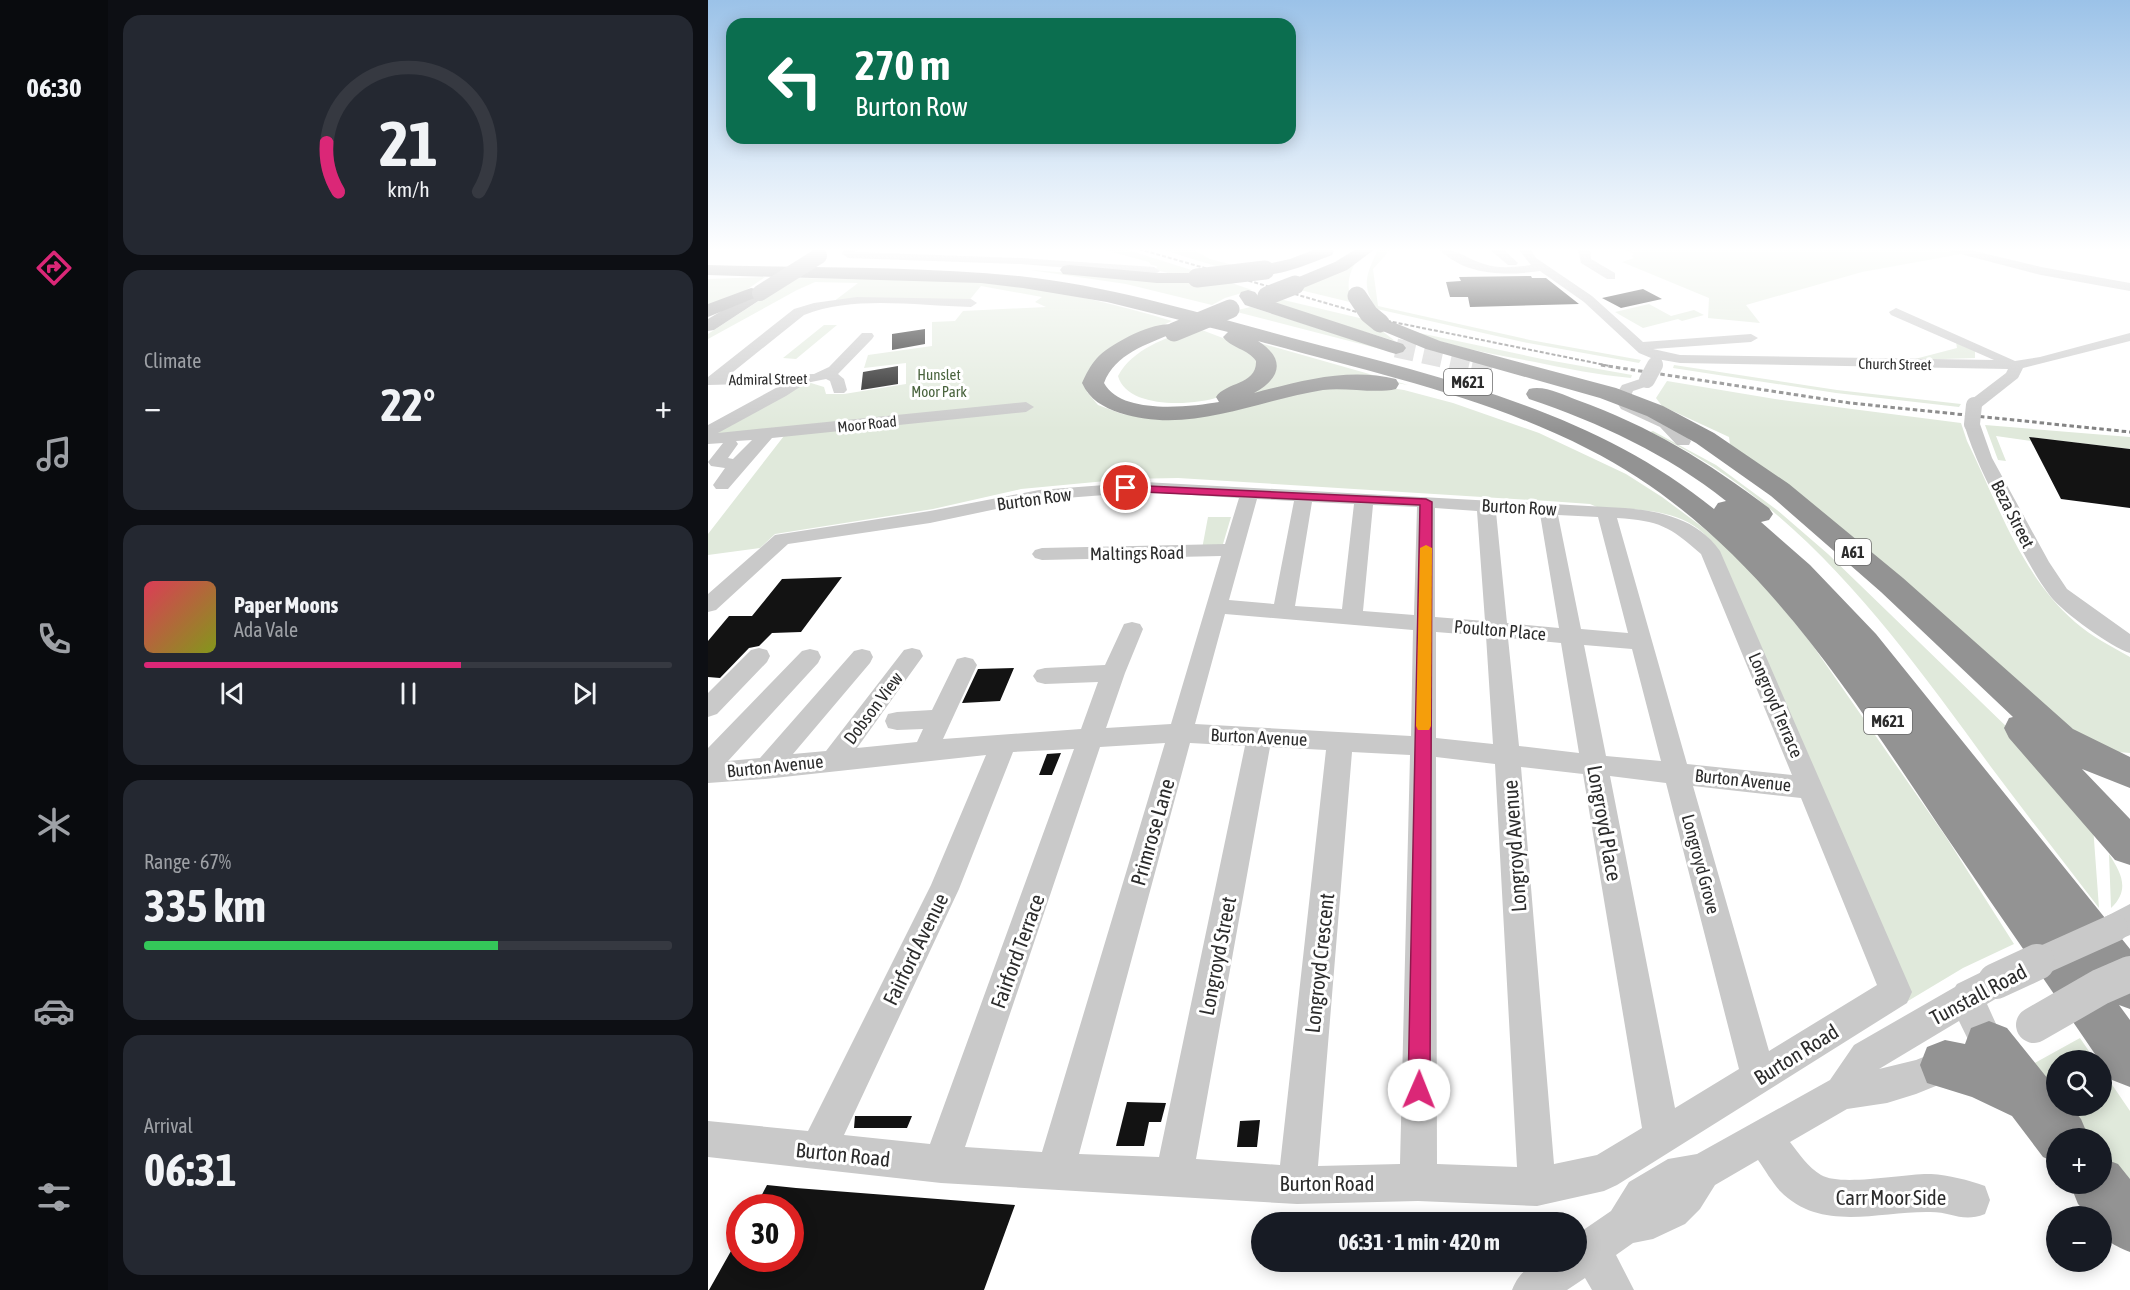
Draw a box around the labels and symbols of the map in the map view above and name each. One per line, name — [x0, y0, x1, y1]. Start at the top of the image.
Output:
street label: Church Street — [1858, 355, 1932, 373]
park label: Hunslet Moor Park — [911, 366, 967, 400]
road number: M621 — [1444, 369, 1492, 395]
street label: Admiral Street — [728, 370, 808, 388]
street label: Moor Road — [837, 412, 897, 436]
pin — [1100, 462, 1151, 513]
street label: Beza Street — [1987, 476, 2039, 552]
street label: Burton Row — [995, 483, 1073, 515]
street label: Burton Row — [1481, 495, 1557, 519]
road number: A61 — [1835, 539, 1871, 565]
street label: Maltings Road — [1090, 542, 1184, 564]
street label: Poulton Place — [1453, 616, 1547, 644]
street label: Longroyd Terrace — [1744, 649, 1808, 761]
street label: Dobson View — [839, 668, 907, 748]
road number: M621 — [1864, 708, 1912, 734]
street label: Burton Avenue — [1210, 724, 1308, 750]
street label: Burton Avenue — [726, 750, 824, 782]
street label: Longroyd Place — [1583, 763, 1627, 883]
street label: Burton Avenue — [1694, 764, 1792, 796]
street label: Primrose Lane — [1125, 776, 1179, 888]
street label: Longroyd Avenue — [1497, 779, 1531, 913]
street label: Longroyd Grove — [1678, 812, 1724, 916]
street label: Fairford Avenue — [878, 889, 952, 1009]
street label: Fairford Terrace — [985, 891, 1049, 1011]
street label: Longroyd Crescent — [1300, 892, 1338, 1034]
street label: Longroyd Street — [1194, 895, 1240, 1017]
street label: Tunstall Road — [1926, 959, 2030, 1029]
street label: Burton Road — [1749, 1019, 1843, 1089]
position arrow — [1387, 1058, 1451, 1122]
street label: Burton Road — [795, 1137, 891, 1171]
street label: Burton Road — [1280, 1171, 1374, 1195]
street label: Carr Moor Side — [1836, 1185, 1946, 1209]
speed limit sign: 30 — [726, 1194, 804, 1272]

